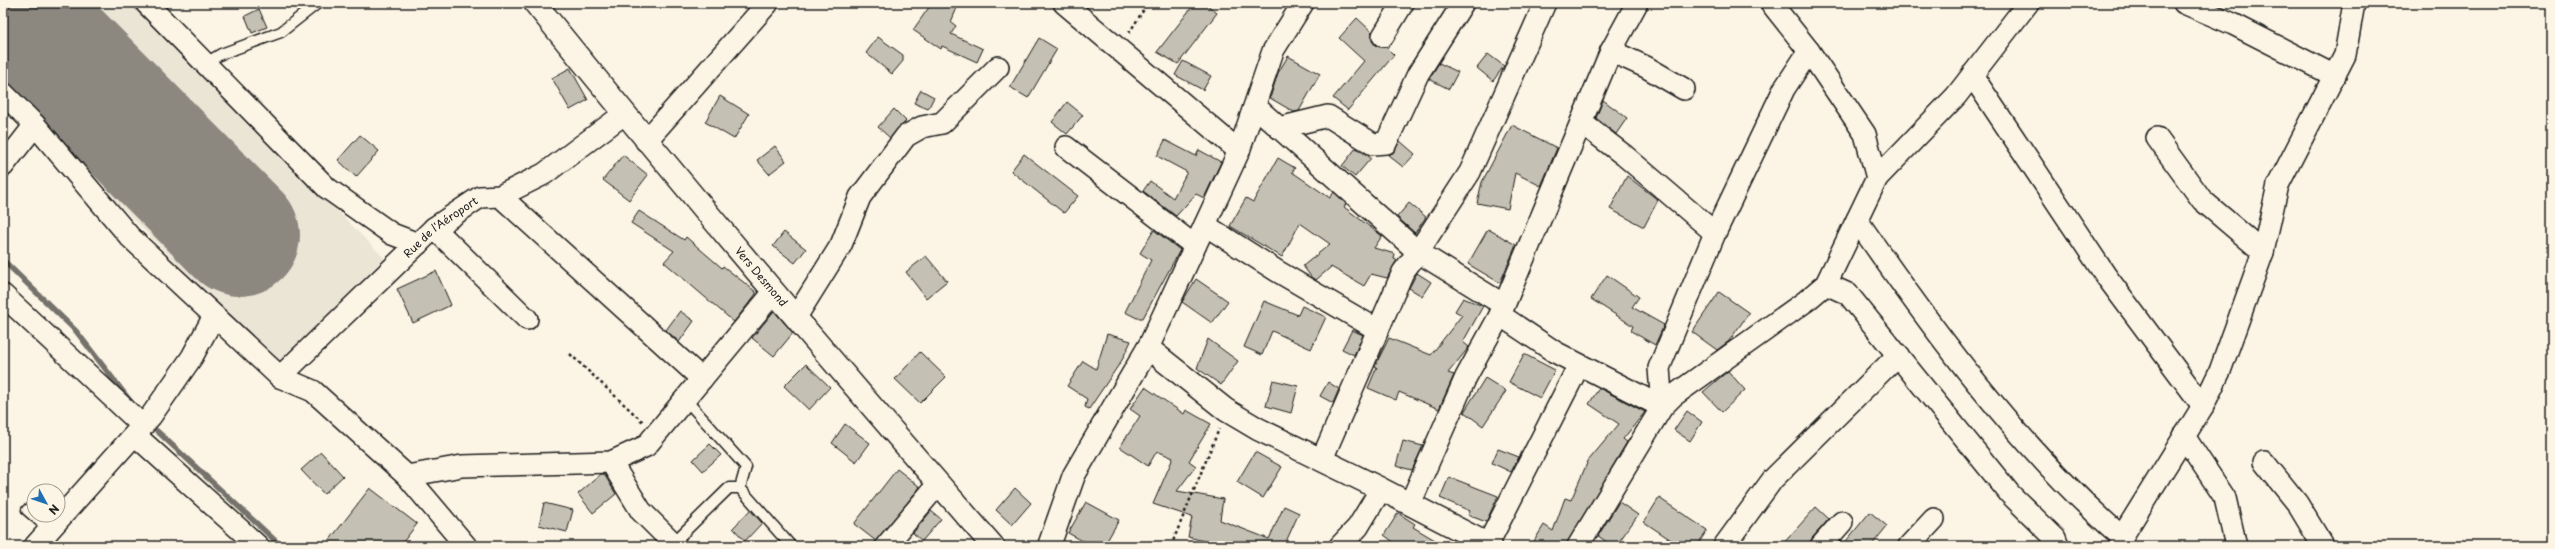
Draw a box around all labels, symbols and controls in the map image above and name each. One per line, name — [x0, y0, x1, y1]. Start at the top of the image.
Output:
street label: Rue de l'Aéroport — [399, 192, 481, 261]
street label: Vers Desmond — [731, 243, 792, 310]
north arrow — [26, 483, 66, 523]
text: N — [45, 501, 63, 519]

